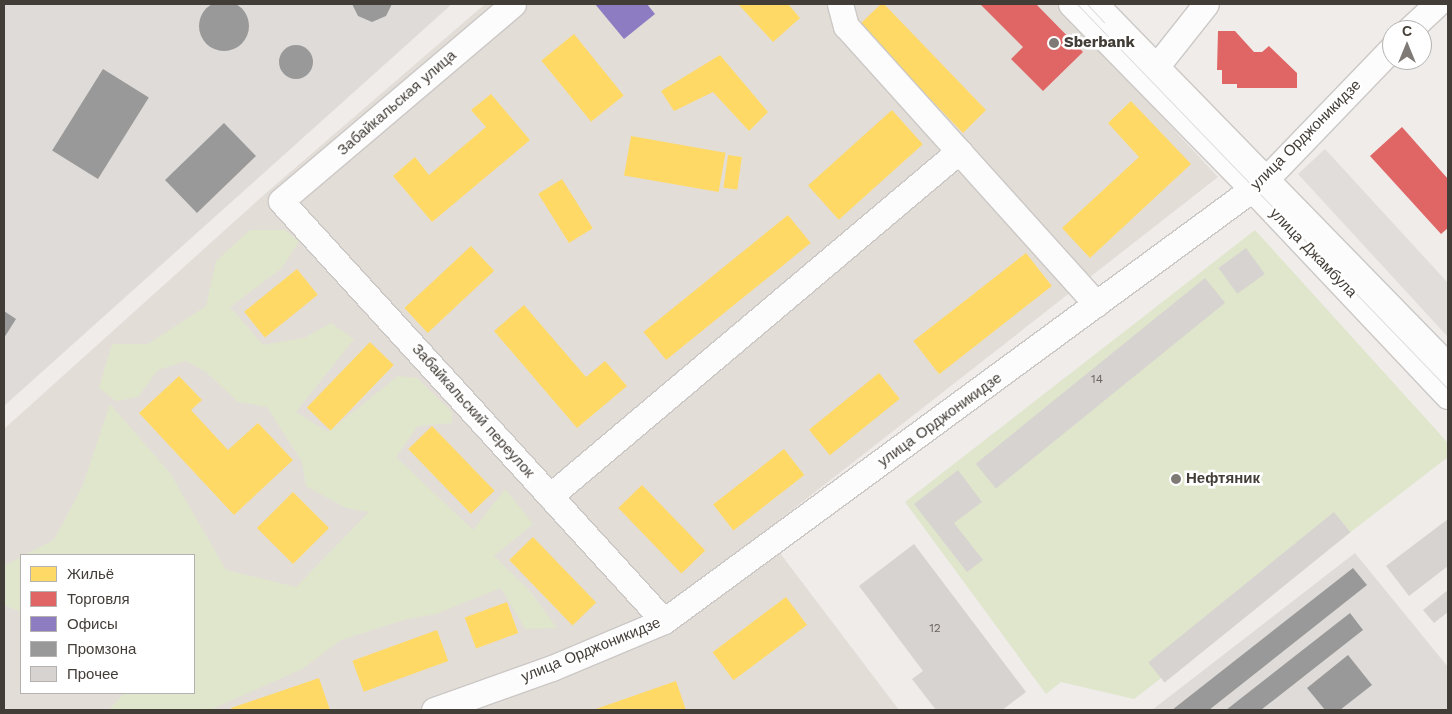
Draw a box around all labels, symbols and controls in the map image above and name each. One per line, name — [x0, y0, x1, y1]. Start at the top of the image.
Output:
north arrow — [1382, 20, 1432, 70]
text: С — [1402, 23, 1412, 39]
place label: Sberbank — [1064, 34, 1135, 52]
marker: Sberbank — [1048, 37, 1060, 49]
street label: Забайкальская улица — [334, 47, 460, 159]
street label: улица Орджоникидзе — [1247, 76, 1365, 194]
street label: улица Джамбула — [1266, 204, 1360, 302]
street label: Забайкальский переулок — [408, 340, 538, 482]
street label: улица Орджоникидзе — [875, 369, 1005, 471]
house number: 14 — [1091, 373, 1103, 387]
place label: Нефтяник — [1186, 470, 1260, 488]
marker: Нефтяник — [1170, 473, 1182, 485]
legend — [20, 554, 195, 694]
text: Жильё — [67, 565, 114, 583]
text: Торговля — [67, 590, 130, 608]
street label: улица Орджоникидзе — [519, 614, 663, 686]
text: Офисы — [67, 615, 118, 633]
house number: 12 — [929, 622, 941, 636]
text: Промзона — [67, 640, 136, 658]
text: Прочее — [67, 665, 119, 683]

